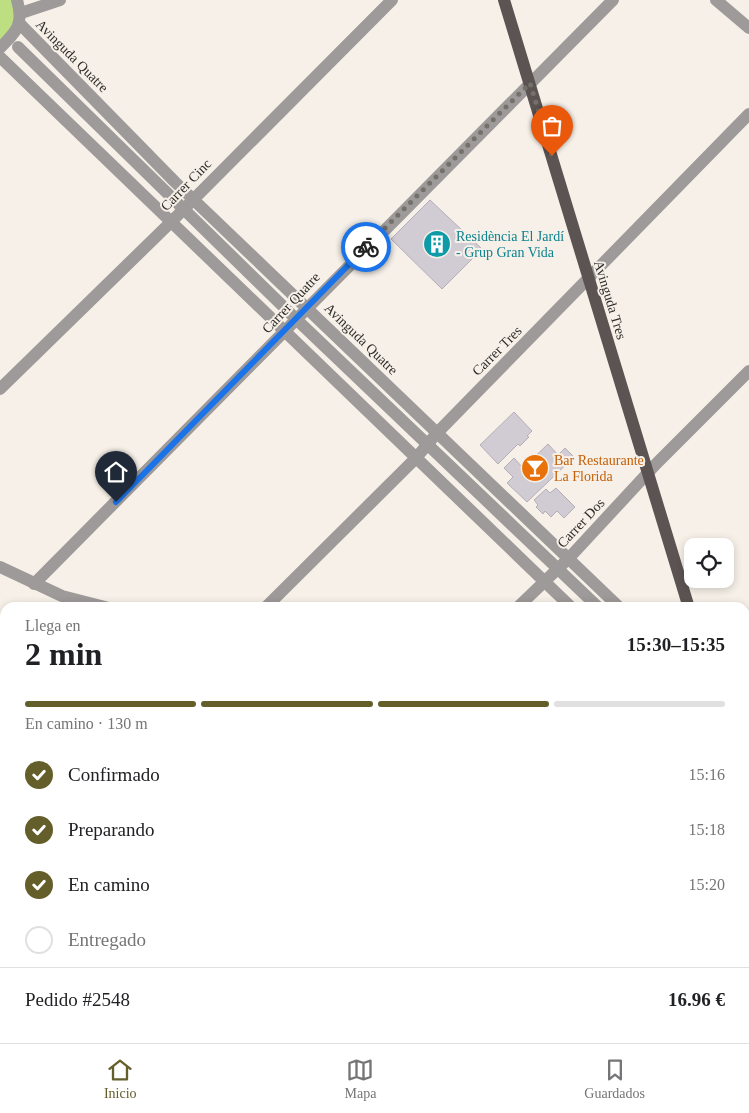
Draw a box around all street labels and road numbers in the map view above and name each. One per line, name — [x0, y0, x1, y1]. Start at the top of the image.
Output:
street label: Avinguda Quatre — [33, 17, 111, 95]
street label: Carrer Cinc — [158, 156, 214, 214]
street label: Avinguda Tres — [591, 259, 629, 341]
street label: Carrer Quatre — [259, 270, 323, 336]
street label: Avinguda Quatre — [321, 300, 401, 378]
street label: Carrer Tres — [469, 323, 525, 379]
street label: Carrer Dos — [554, 495, 608, 551]

